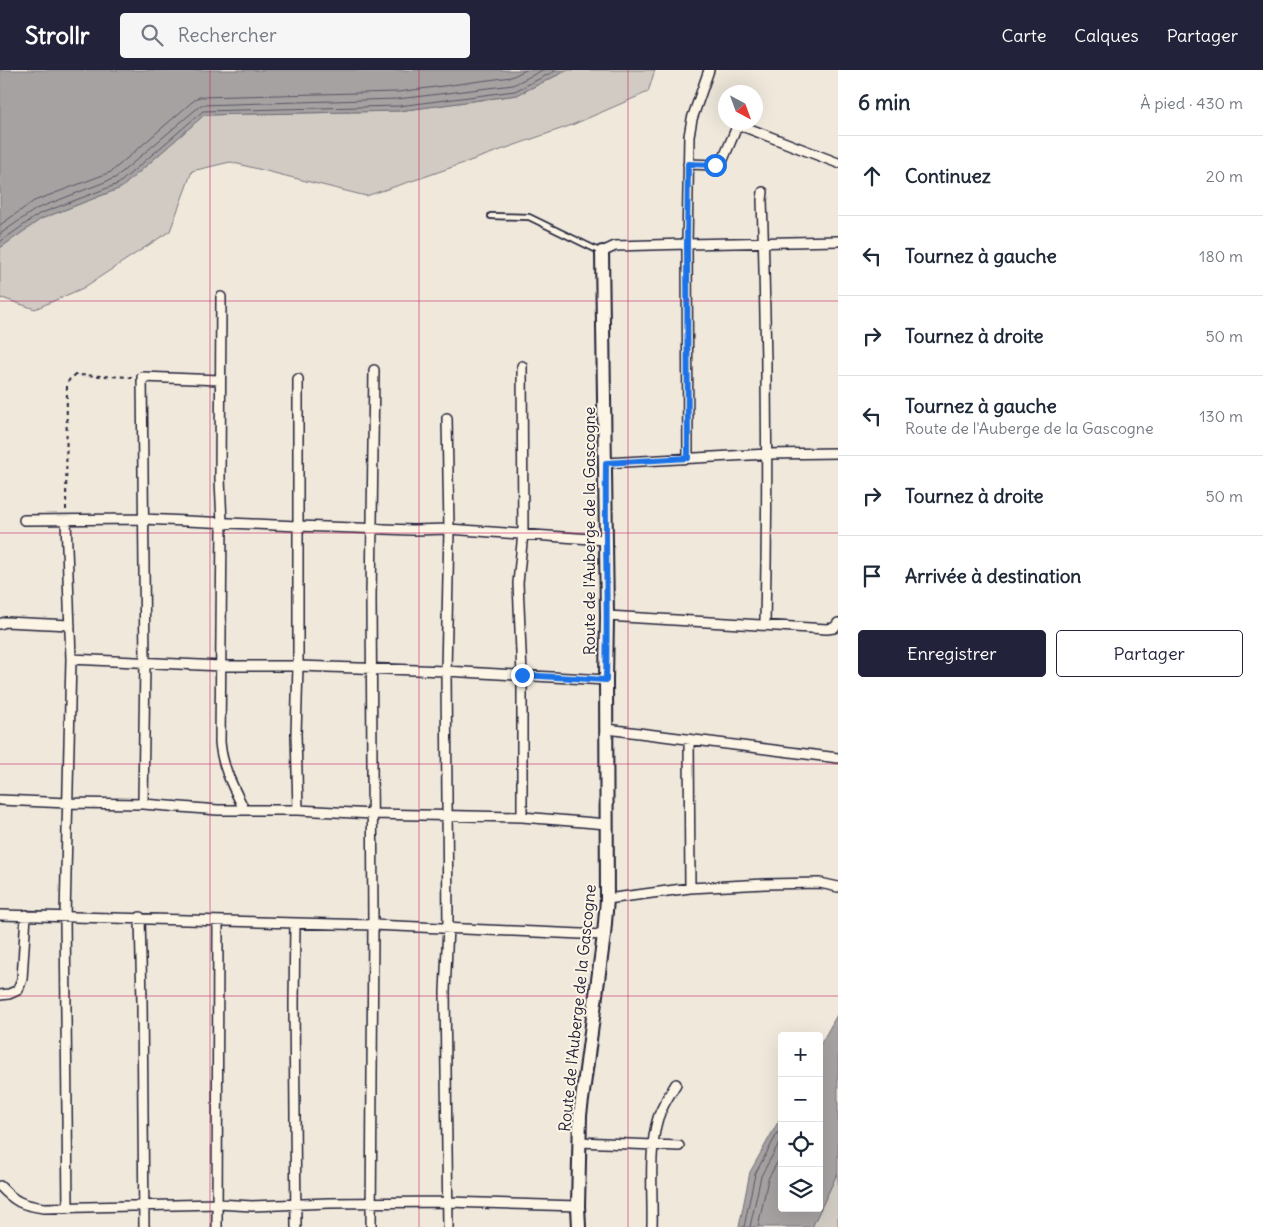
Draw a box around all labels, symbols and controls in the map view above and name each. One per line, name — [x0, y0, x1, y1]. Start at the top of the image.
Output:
search box — [120, 13, 470, 58]
text: Strollr — [25, 20, 90, 50]
icon: search — [138, 21, 166, 49]
text: Rechercher — [178, 23, 277, 47]
text: Carte — [1001, 24, 1046, 47]
text: Calques — [1074, 24, 1139, 47]
text: Partager — [1167, 24, 1238, 47]
north arrow — [718, 85, 763, 130]
text: 6 min — [858, 89, 910, 116]
text: À pied · 430 m — [1140, 93, 1243, 113]
route start — [704, 154, 727, 177]
icon: ahead — [858, 162, 886, 190]
text: Continuez — [905, 164, 991, 188]
text: 20 m — [1206, 166, 1243, 186]
icon: left — [858, 242, 886, 270]
text: Tournez à gauche — [905, 244, 1057, 268]
text: 180 m — [1199, 246, 1243, 266]
icon: right — [858, 322, 886, 350]
text: Tournez à droite — [905, 324, 1044, 348]
text: 50 m — [1205, 326, 1243, 346]
text: Tournez à gauche — [905, 394, 1057, 418]
icon: left — [858, 402, 886, 430]
text: 130 m — [1199, 406, 1243, 426]
street label: Route de l'Auberge de la Gascogne — [579, 407, 599, 655]
text: Route de l'Auberge de la Gascogne — [905, 418, 1154, 438]
icon: right — [858, 482, 886, 510]
text: Tournez à droite — [905, 484, 1044, 508]
text: 50 m — [1205, 486, 1243, 506]
icon: arrive — [858, 562, 886, 590]
text: Arrivée à destination — [905, 564, 1081, 588]
button: Enregistrer — [858, 630, 1046, 677]
button: Partager — [1056, 630, 1243, 677]
route end — [511, 664, 534, 687]
street label: Route de l'Auberge de la Gascogne — [554, 883, 600, 1133]
map controls — [778, 1032, 823, 1212]
button: + — [778, 1032, 823, 1077]
button: − — [778, 1077, 823, 1122]
button: locate — [778, 1122, 823, 1167]
button: layers — [778, 1167, 823, 1212]

